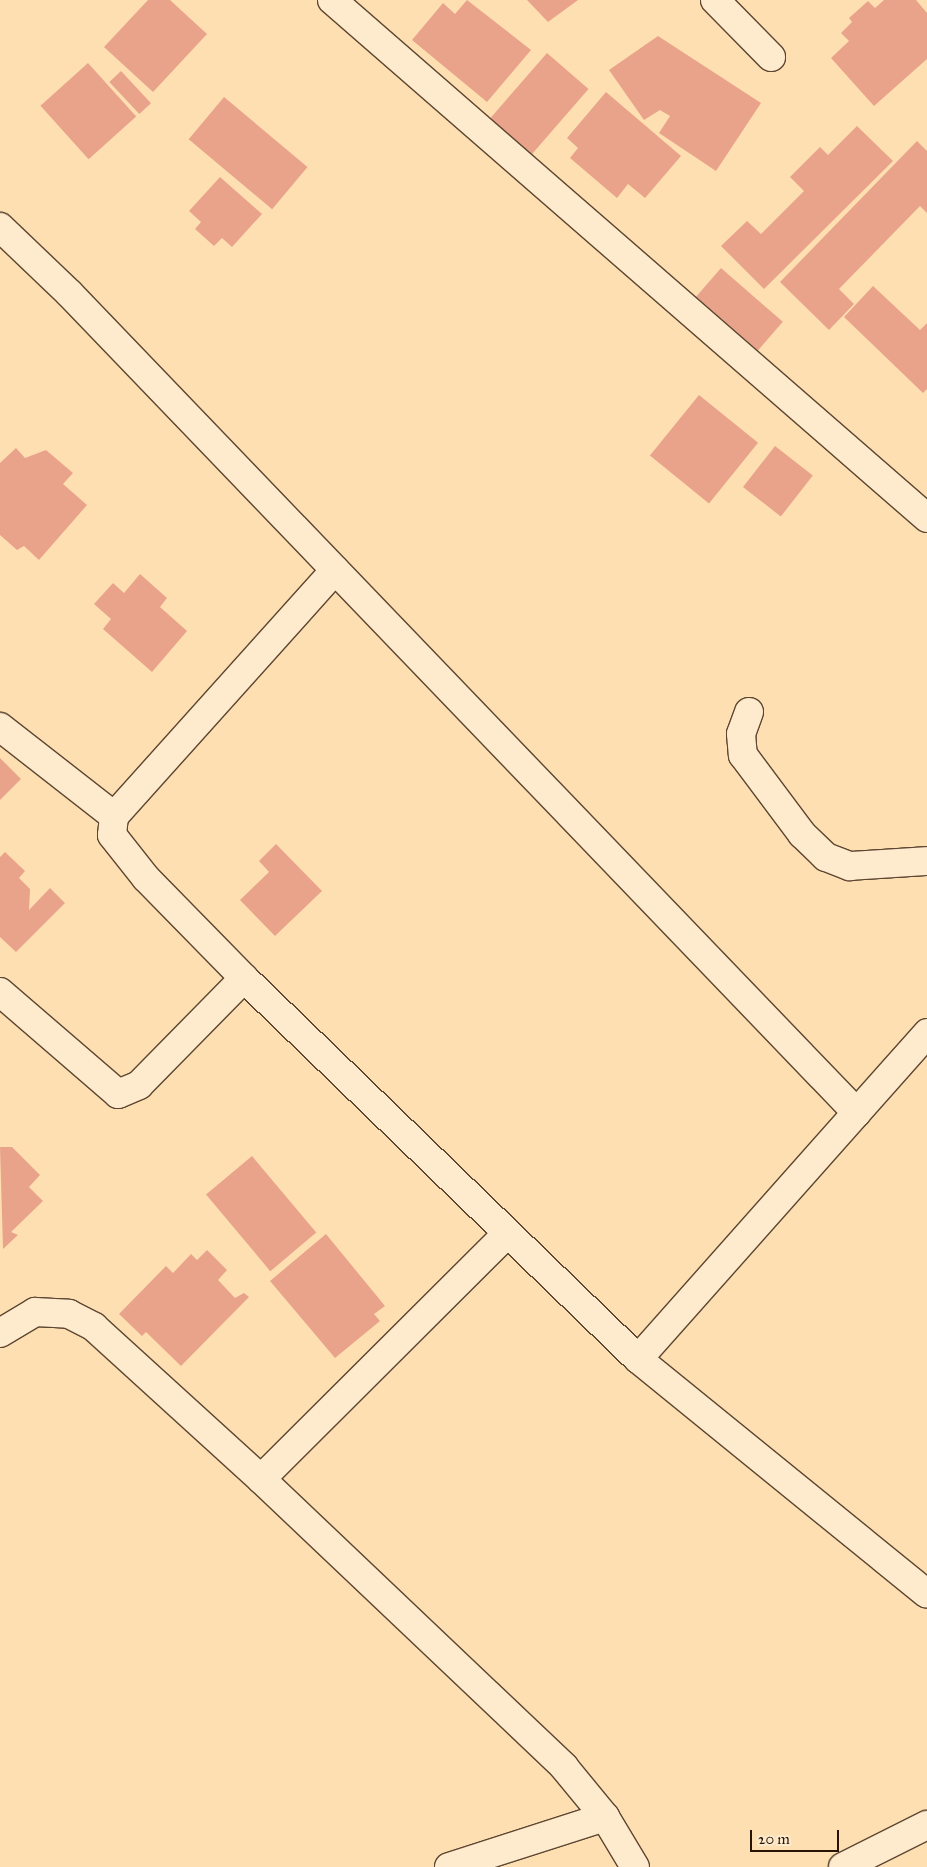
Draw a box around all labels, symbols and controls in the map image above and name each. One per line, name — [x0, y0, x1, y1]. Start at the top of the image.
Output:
scale bar — [752, 1820, 841, 1852]
text: 20 m — [758, 1830, 790, 1848]

